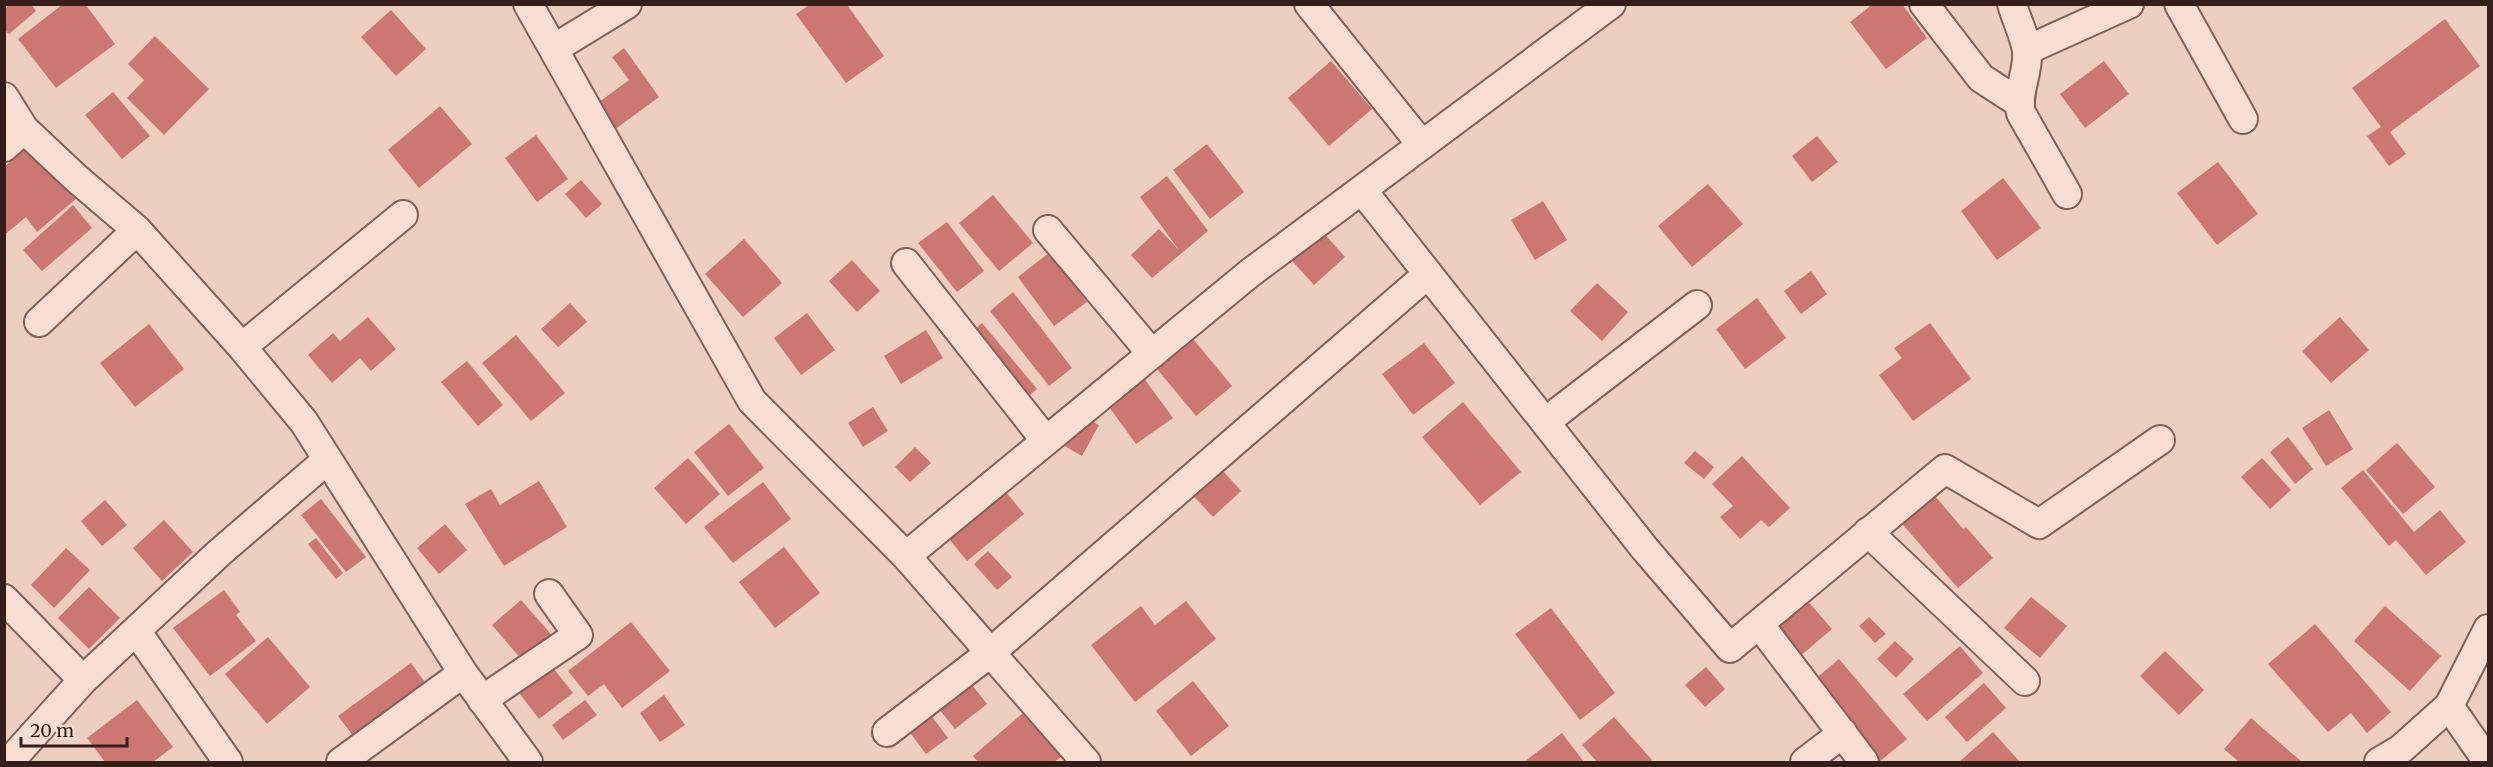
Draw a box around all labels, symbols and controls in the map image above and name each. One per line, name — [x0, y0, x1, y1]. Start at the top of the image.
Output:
scale bar — [21, 710, 128, 748]
text: 20 m — [30, 719, 74, 742]

